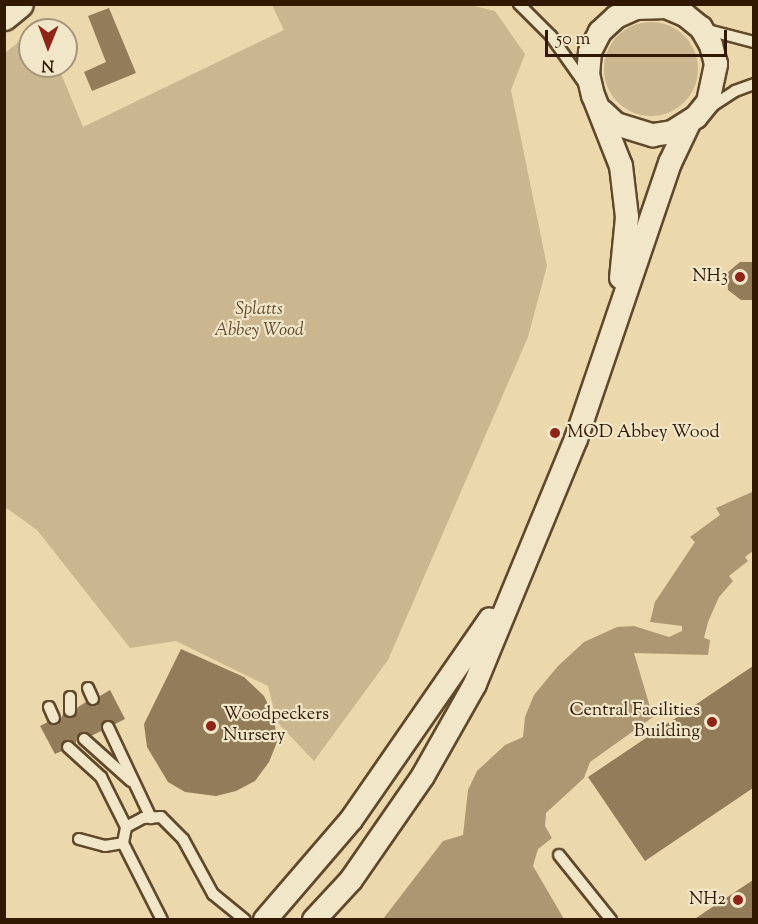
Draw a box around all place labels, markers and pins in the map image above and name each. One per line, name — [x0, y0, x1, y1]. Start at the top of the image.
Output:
place label: NH3 — [692, 266, 728, 288]
marker: NH3 — [733, 270, 747, 284]
place label: MOD Abbey Wood — [567, 422, 720, 444]
marker: MOD Abbey Wood — [548, 426, 562, 440]
place label: Central Facilities Building — [569, 701, 700, 744]
place label: Woodpeckers Nursery — [223, 705, 329, 748]
marker: Central Facilities Building — [705, 715, 719, 729]
marker: Woodpeckers Nursery — [204, 719, 218, 733]
place label: NH2 — [689, 889, 726, 911]
marker: NH2 — [731, 893, 745, 907]

